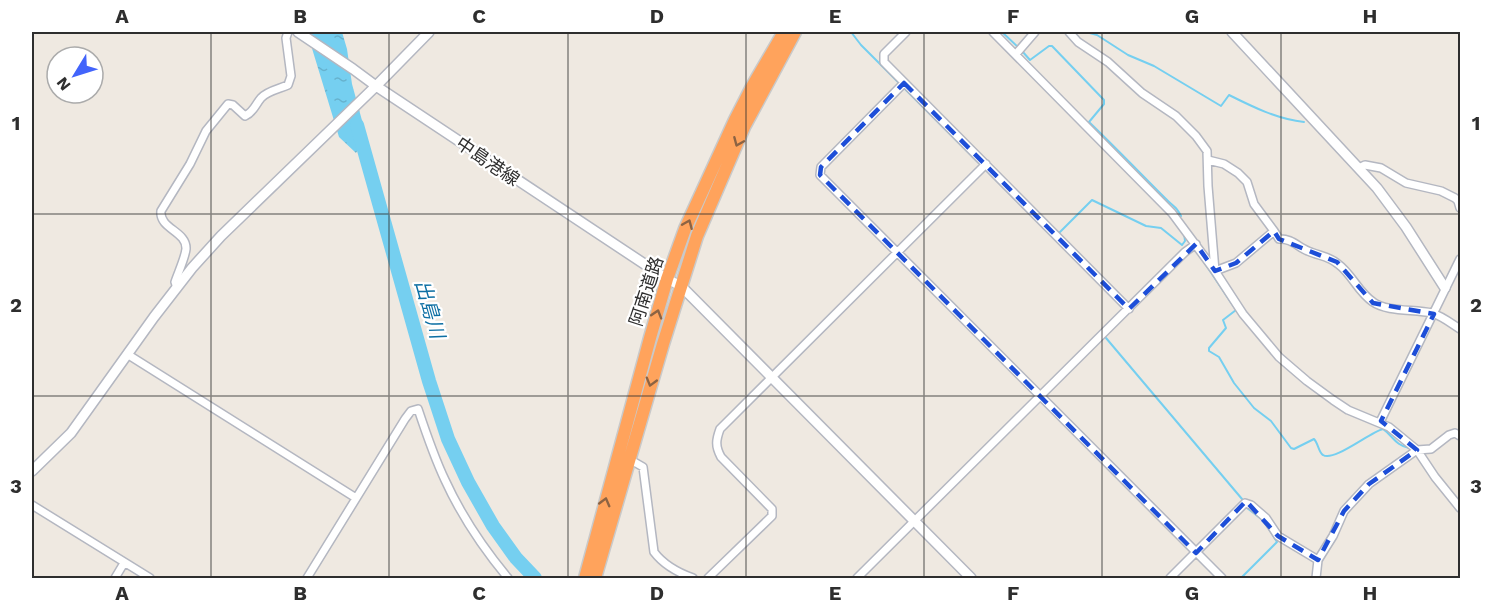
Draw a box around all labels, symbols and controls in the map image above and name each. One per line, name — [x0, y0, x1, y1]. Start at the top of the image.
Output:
text: A — [115, 4, 129, 28]
text: B — [293, 4, 307, 28]
text: C — [472, 4, 486, 28]
text: D — [650, 4, 664, 28]
text: E — [829, 4, 841, 28]
text: F — [1007, 4, 1019, 28]
text: G — [1185, 4, 1199, 28]
text: H — [1363, 4, 1377, 28]
north arrow — [45, 45, 105, 105]
text: N — [52, 73, 75, 94]
text: 1 — [12, 111, 20, 135]
text: 1 — [1472, 111, 1480, 135]
street label: 中島港線 — [452, 132, 524, 190]
one-way arrow — [733, 135, 745, 146]
one-way arrow — [680, 220, 692, 231]
street label: 阿南道路 — [625, 254, 667, 328]
water label: 出島川 — [410, 277, 450, 343]
text: 2 — [10, 293, 22, 317]
text: 2 — [1470, 293, 1482, 317]
one-way arrow — [650, 309, 662, 320]
one-way arrow — [646, 376, 658, 387]
text: 3 — [10, 474, 22, 498]
text: 3 — [1470, 474, 1482, 498]
one-way arrow — [598, 497, 610, 508]
text: A — [115, 581, 129, 605]
text: B — [293, 581, 307, 605]
text: C — [472, 581, 486, 605]
text: D — [650, 581, 664, 605]
text: E — [829, 581, 841, 605]
text: F — [1007, 581, 1019, 605]
text: G — [1185, 581, 1199, 605]
text: H — [1363, 581, 1377, 605]

